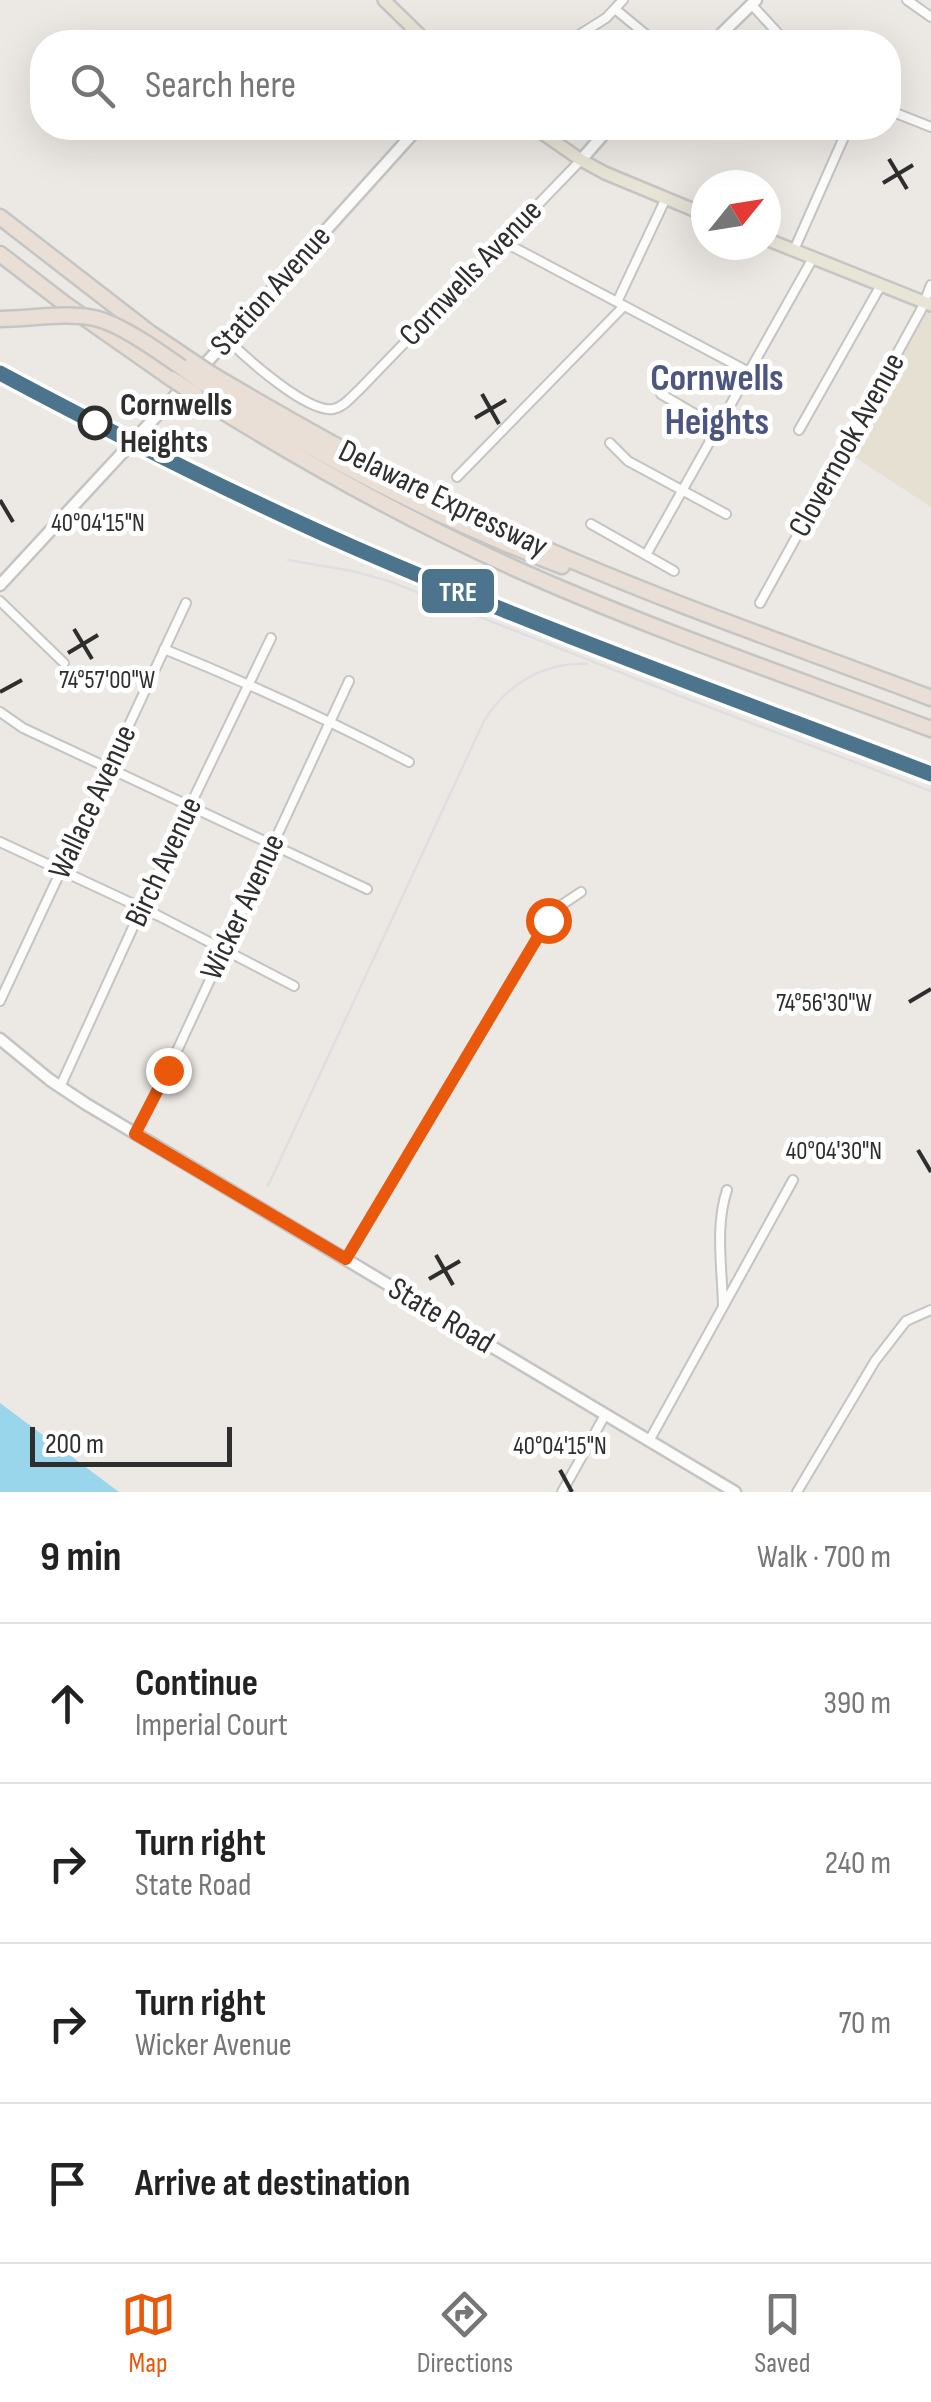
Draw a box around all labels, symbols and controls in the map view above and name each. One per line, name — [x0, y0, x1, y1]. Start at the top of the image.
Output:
search box — [30, 30, 901, 140]
icon: search — [65, 58, 120, 113]
text: Search here — [145, 63, 296, 108]
north arrow — [691, 170, 781, 260]
street label: Cornwells Avenue — [391, 192, 551, 354]
street label: Station Avenue — [202, 218, 340, 364]
street label: Clovernook Avenue — [780, 346, 914, 544]
district label: Cornwells Heights — [650, 356, 784, 445]
place label: Cornwells Heights — [120, 386, 232, 462]
marker: Cornwells Heights — [79, 407, 111, 439]
street label: Delaware Expressway — [332, 432, 554, 566]
text: 40°04'15"N — [51, 508, 145, 539]
line badge: TRE — [420, 567, 496, 615]
text: TRE — [439, 576, 477, 609]
text: 74°57'00"W — [59, 665, 155, 696]
street label: Wallace Avenue — [40, 719, 146, 885]
street label: Birch Avenue — [117, 791, 211, 933]
street label: Wicker Avenue — [192, 828, 294, 986]
route start — [526, 898, 572, 944]
text: 74°56'30"W — [776, 988, 872, 1019]
route end — [146, 1048, 192, 1094]
text: 40°04'30"N — [786, 1136, 882, 1167]
street label: State Road — [381, 1269, 501, 1363]
scale bar — [30, 1422, 232, 1466]
text: 200 m — [45, 1428, 104, 1461]
text: 40°04'15"N — [513, 1431, 607, 1462]
text: 9 min — [40, 1532, 122, 1583]
text: Walk · 700 m — [757, 1538, 891, 1577]
text: Continue — [135, 1661, 258, 1706]
icon: ahead — [40, 1676, 95, 1731]
text: 390 m — [824, 1684, 891, 1723]
text: Imperial Court — [135, 1706, 288, 1745]
text: Turn right — [135, 1821, 266, 1866]
icon: right — [40, 1836, 95, 1891]
text: 240 m — [825, 1844, 891, 1883]
text: State Road — [135, 1866, 251, 1905]
text: Turn right — [135, 1981, 266, 2026]
icon: right — [40, 1996, 95, 2051]
text: 70 m — [838, 2004, 891, 2043]
text: Wicker Avenue — [135, 2026, 292, 2065]
icon: arrive — [40, 2156, 95, 2211]
text: Arrive at destination — [135, 2161, 410, 2206]
tab: Map — [121, 2287, 176, 2380]
tab: Directions — [417, 2287, 513, 2380]
tab: Saved — [754, 2287, 810, 2380]

